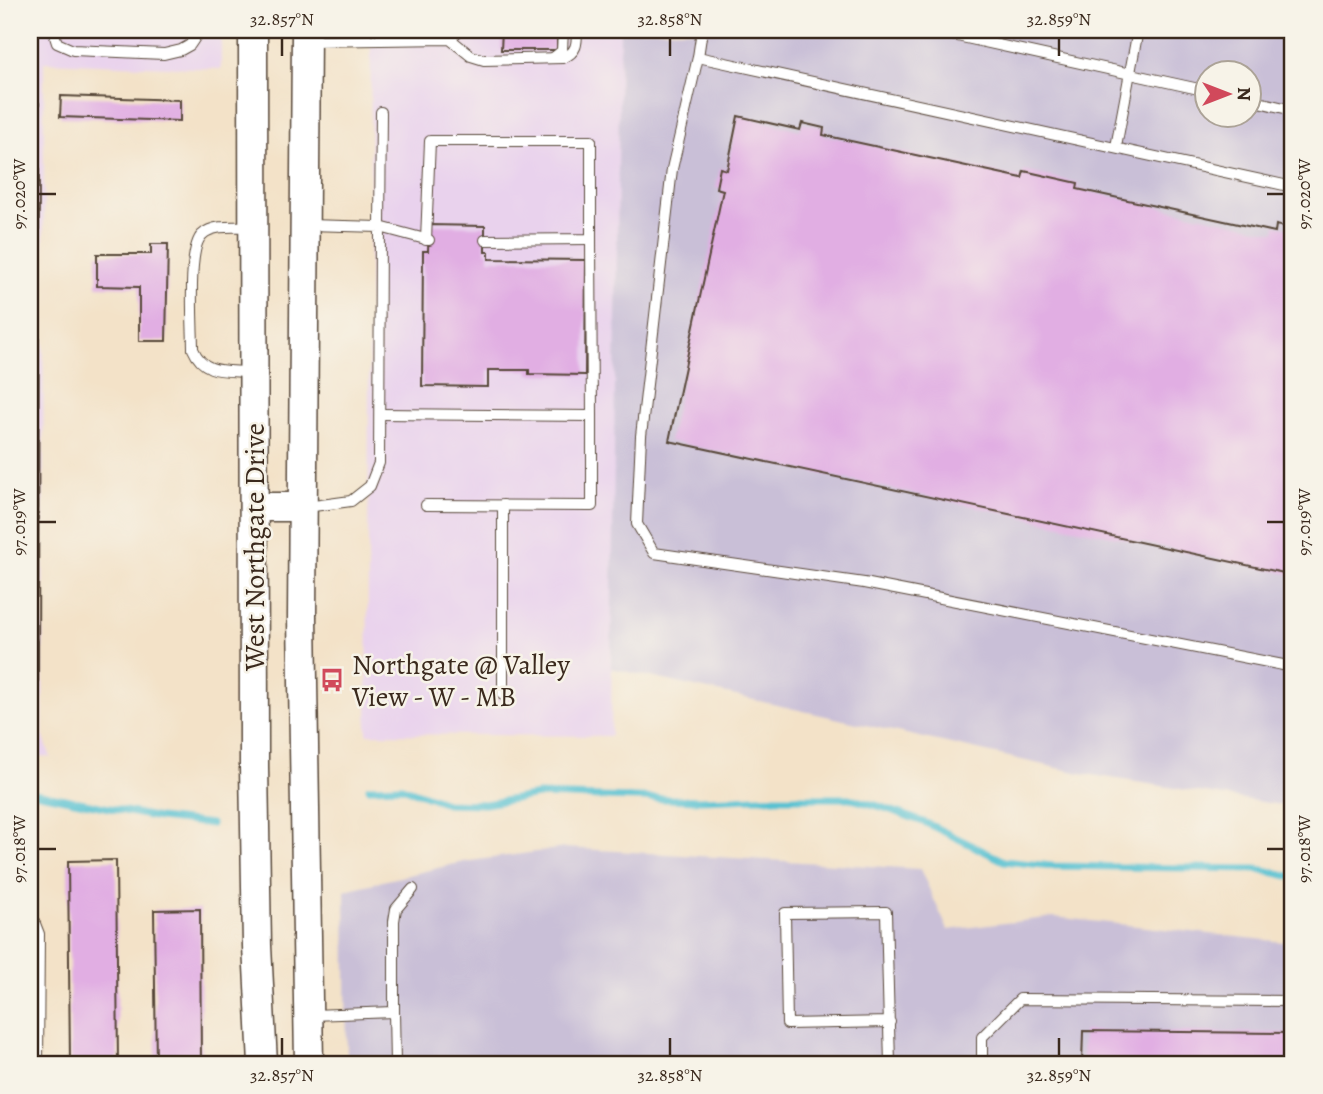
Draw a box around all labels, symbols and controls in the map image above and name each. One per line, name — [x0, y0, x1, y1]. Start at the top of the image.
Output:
text: 32.857°N — [250, 7, 314, 31]
text: 32.858°N — [637, 7, 703, 31]
text: 32.859°N — [1027, 7, 1091, 31]
north arrow — [1194, 60, 1264, 130]
text: N — [1231, 87, 1257, 101]
text: 97.020°W — [7, 158, 31, 230]
text: 97.020°W — [1292, 158, 1316, 230]
street label: West Northgate Drive — [236, 423, 274, 672]
text: 97.019°W — [7, 488, 31, 556]
text: 97.019°W — [1292, 488, 1316, 556]
place label: Northgate @ Valley View - W - MB — [351, 646, 570, 716]
bus stop icon: Northgate @ Valley View - W - MB — [318, 666, 346, 694]
text: 97.018°W — [7, 815, 31, 883]
text: 97.018°W — [1292, 815, 1316, 883]
text: 32.857°N — [250, 1063, 314, 1087]
text: 32.858°N — [637, 1063, 703, 1087]
text: 32.859°N — [1027, 1063, 1091, 1087]

